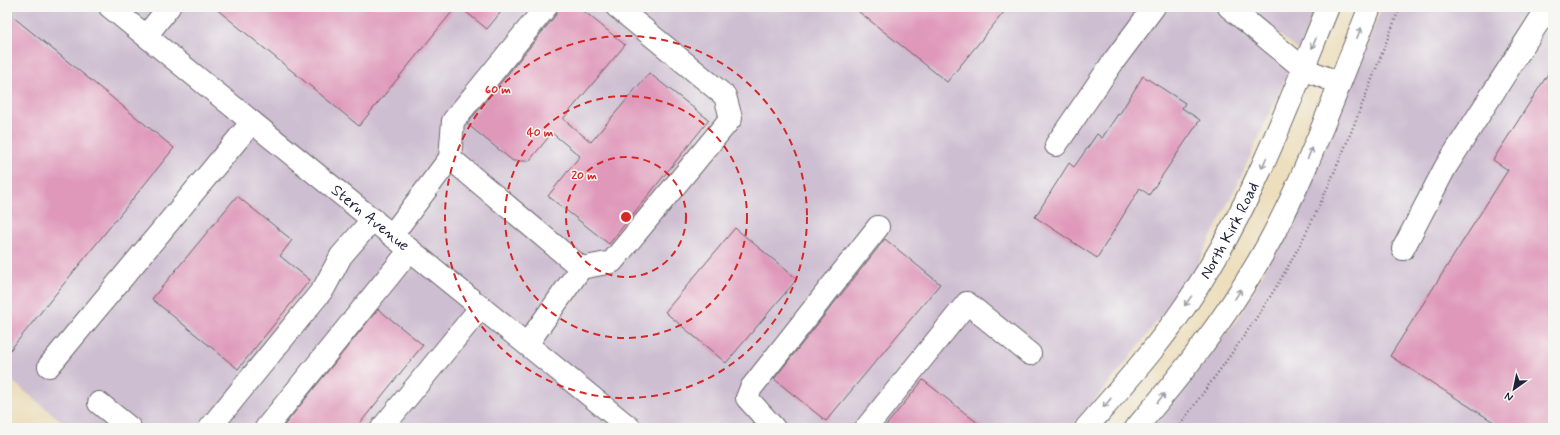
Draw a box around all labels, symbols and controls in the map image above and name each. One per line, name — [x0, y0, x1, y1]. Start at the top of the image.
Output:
one-way arrow — [1356, 27, 1364, 39]
one-way arrow — [1309, 37, 1317, 49]
text: 60 m — [485, 82, 511, 98]
text: 40 m — [527, 125, 554, 141]
one-way arrow — [1307, 148, 1315, 160]
one-way arrow — [1260, 157, 1267, 169]
text: 20 m — [571, 168, 597, 184]
street label: North Kirk Road — [1195, 178, 1264, 283]
street label: Stern Avenue — [327, 180, 414, 256]
centre of rings — [619, 210, 633, 224]
one-way arrow — [1235, 288, 1243, 300]
one-way arrow — [1184, 296, 1192, 307]
north arrow — [1494, 369, 1534, 409]
text: N — [1502, 389, 1516, 404]
one-way arrow — [1157, 393, 1166, 404]
one-way arrow — [1103, 398, 1112, 409]

